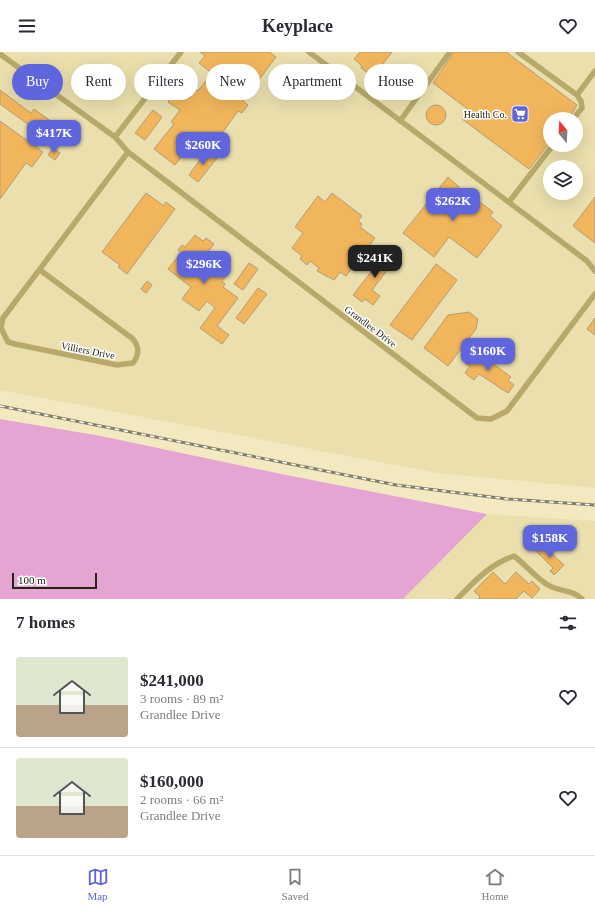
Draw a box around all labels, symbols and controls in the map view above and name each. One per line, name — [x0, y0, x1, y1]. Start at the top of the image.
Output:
icon: menu — [16, 15, 38, 37]
icon: heart — [557, 15, 579, 37]
text: Keyplace — [262, 16, 333, 36]
chip: Buy — [12, 64, 63, 100]
chip: Rent — [71, 64, 126, 100]
chip: Filters — [134, 64, 198, 100]
chip: New — [206, 64, 260, 100]
chip: Apartment — [268, 64, 356, 100]
chip: House — [364, 64, 428, 100]
supermarket icon: Health Co. — [510, 104, 530, 124]
place label: Health Co. — [464, 109, 507, 120]
north arrow — [543, 112, 583, 152]
map controls — [543, 112, 583, 200]
pin: $417K — [26, 120, 82, 154]
text: $417K — [36, 125, 72, 140]
pin: $260K — [175, 132, 231, 166]
text: $260K — [185, 137, 221, 152]
button: layers — [543, 160, 583, 200]
pin: $262K — [425, 188, 481, 222]
text: $262K — [435, 193, 471, 208]
pin: $241K — [347, 245, 403, 279]
text: $241K — [357, 250, 393, 265]
pin: $296K — [176, 251, 232, 285]
text: $296K — [186, 256, 222, 271]
street label: Grandlee Drive — [343, 303, 399, 350]
pin: $160K — [460, 338, 516, 372]
street label: Villiers Drive — [60, 340, 116, 361]
text: $160K — [470, 343, 506, 358]
pin: $158K — [522, 525, 578, 559]
text: $158K — [532, 530, 568, 545]
scale bar — [12, 571, 97, 590]
text: 100 m — [18, 574, 46, 586]
icon: filters — [557, 612, 579, 634]
text: 7 homes — [16, 613, 75, 632]
text: $241,000 — [140, 671, 204, 690]
icon: home — [48, 673, 96, 721]
icon: heart — [557, 686, 579, 708]
text: 3 rooms · 89 m² — [140, 691, 223, 706]
text: Grandlee Drive — [140, 707, 221, 722]
text: $160,000 — [140, 772, 204, 791]
icon: home — [48, 774, 96, 822]
icon: heart — [557, 787, 579, 809]
text: 2 rooms · 66 m² — [140, 792, 223, 807]
text: Grandlee Drive — [140, 808, 221, 823]
tab: Map — [87, 866, 109, 902]
tab: Saved — [282, 866, 308, 902]
tab: Home — [482, 866, 508, 902]

